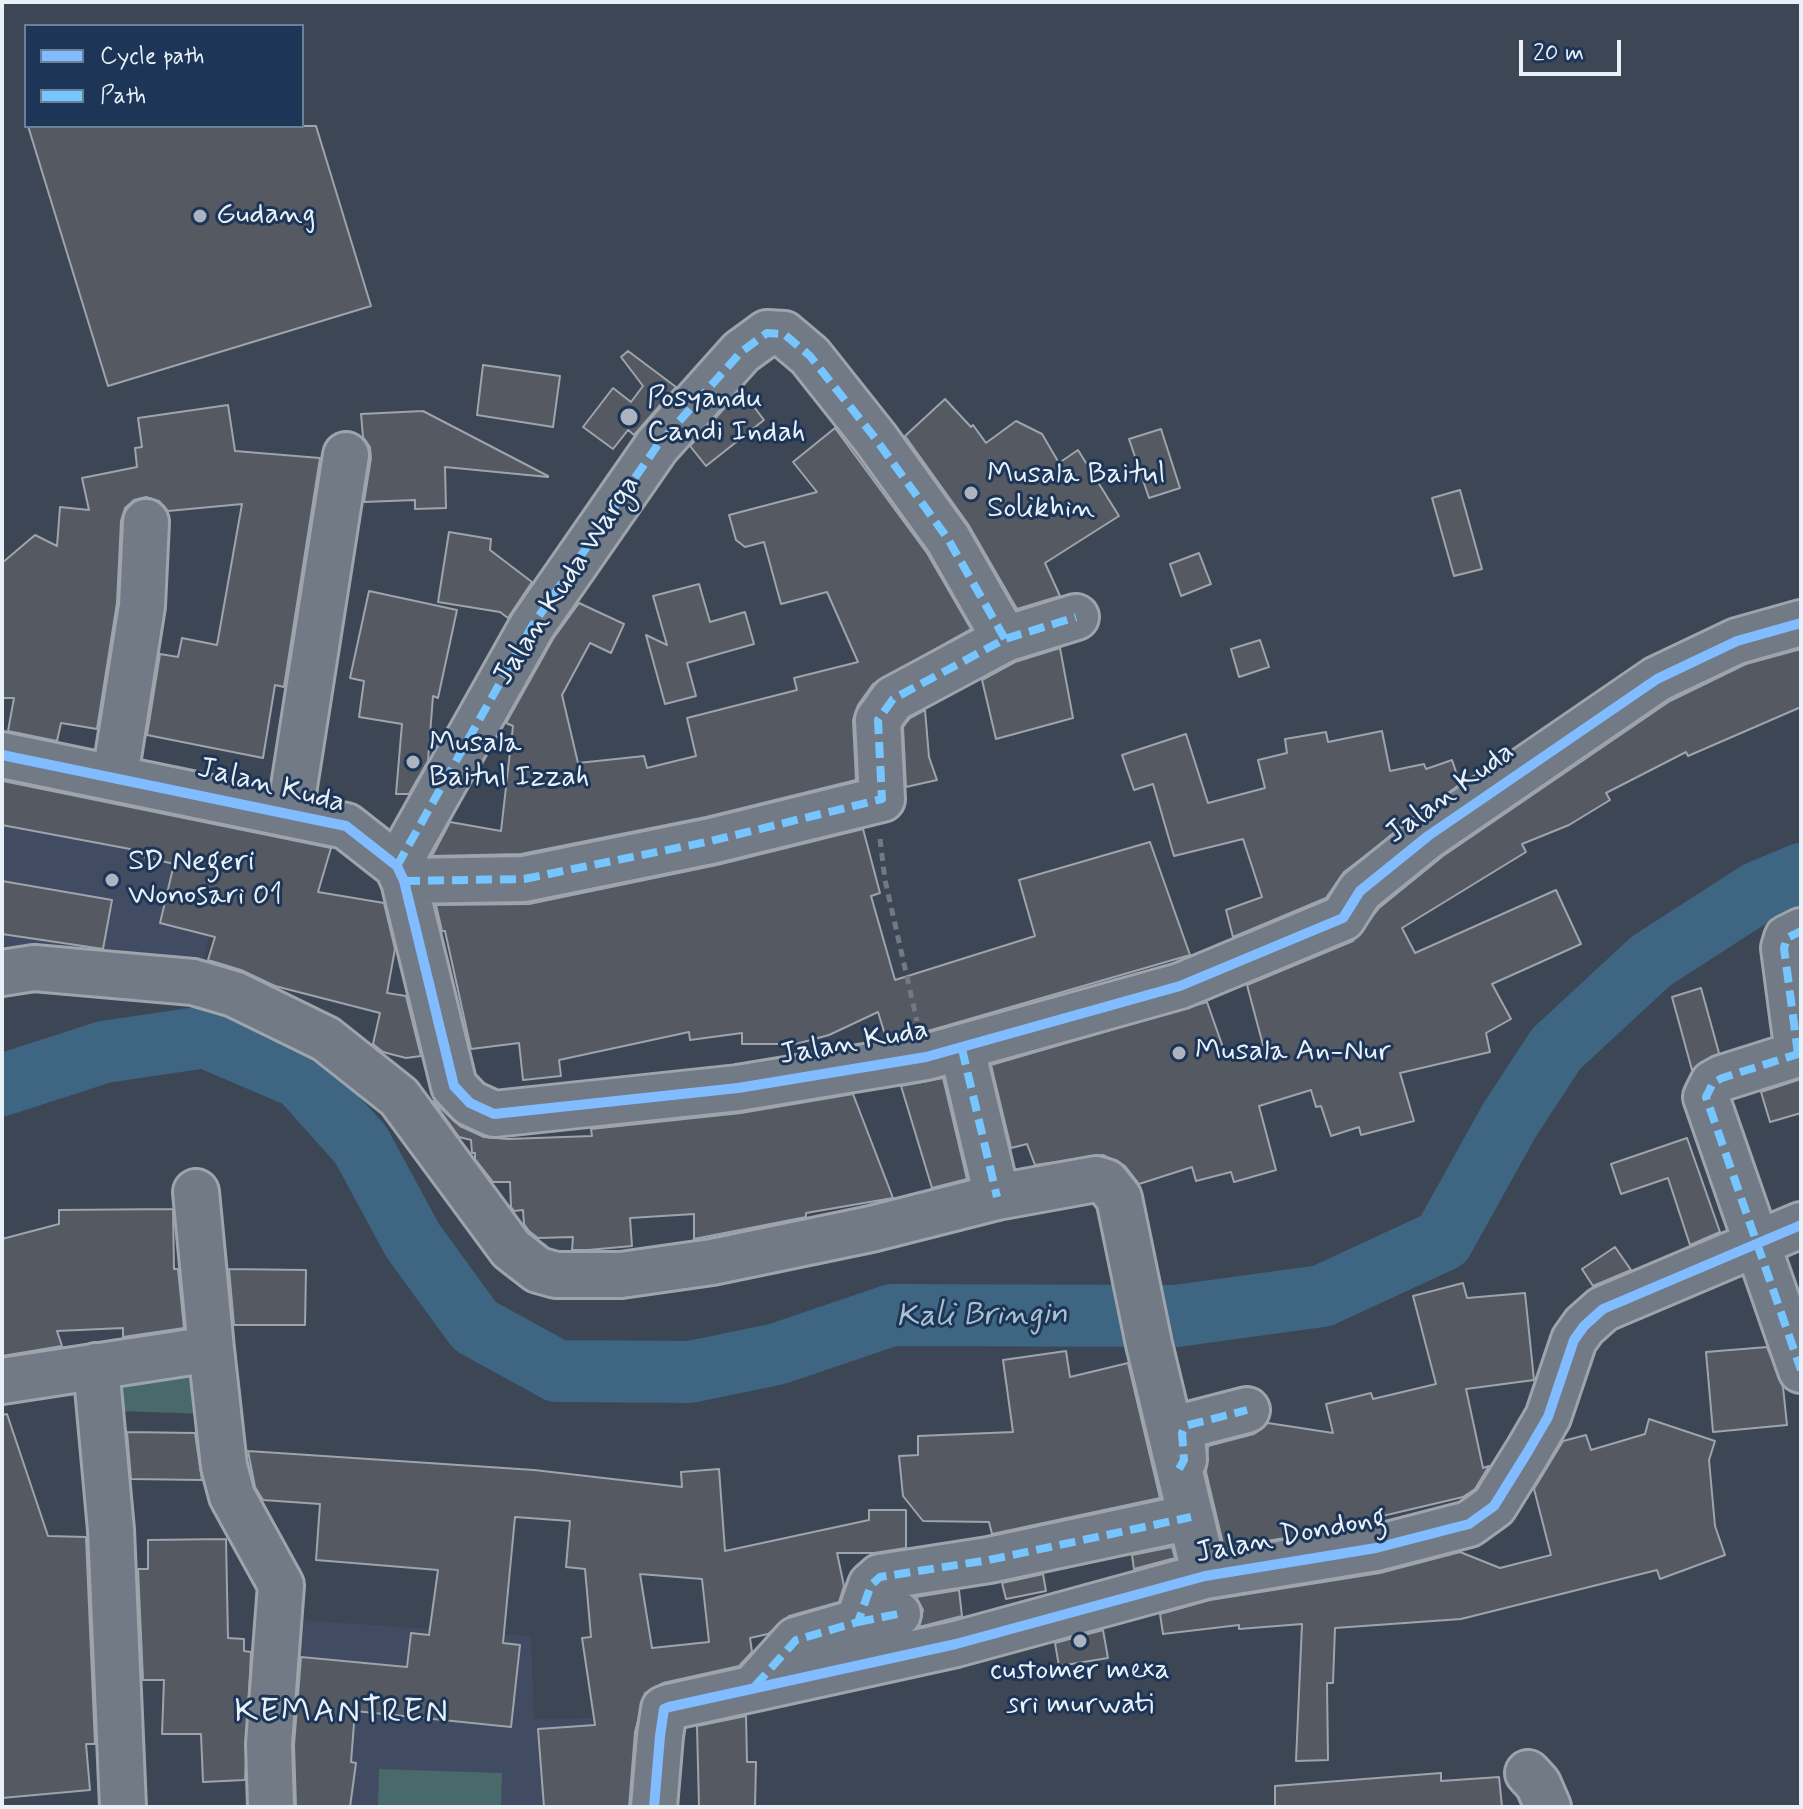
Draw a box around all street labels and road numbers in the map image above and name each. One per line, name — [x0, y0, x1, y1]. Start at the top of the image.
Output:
street label: Jalan Kuda Warga — [487, 469, 649, 693]
street label: Jalan Kuda — [1379, 735, 1523, 853]
street label: Jalan Kuda — [194, 751, 348, 823]
street label: Jalan Kuda — [777, 1013, 931, 1075]
street label: Jalan Dondong — [1193, 1501, 1389, 1573]

